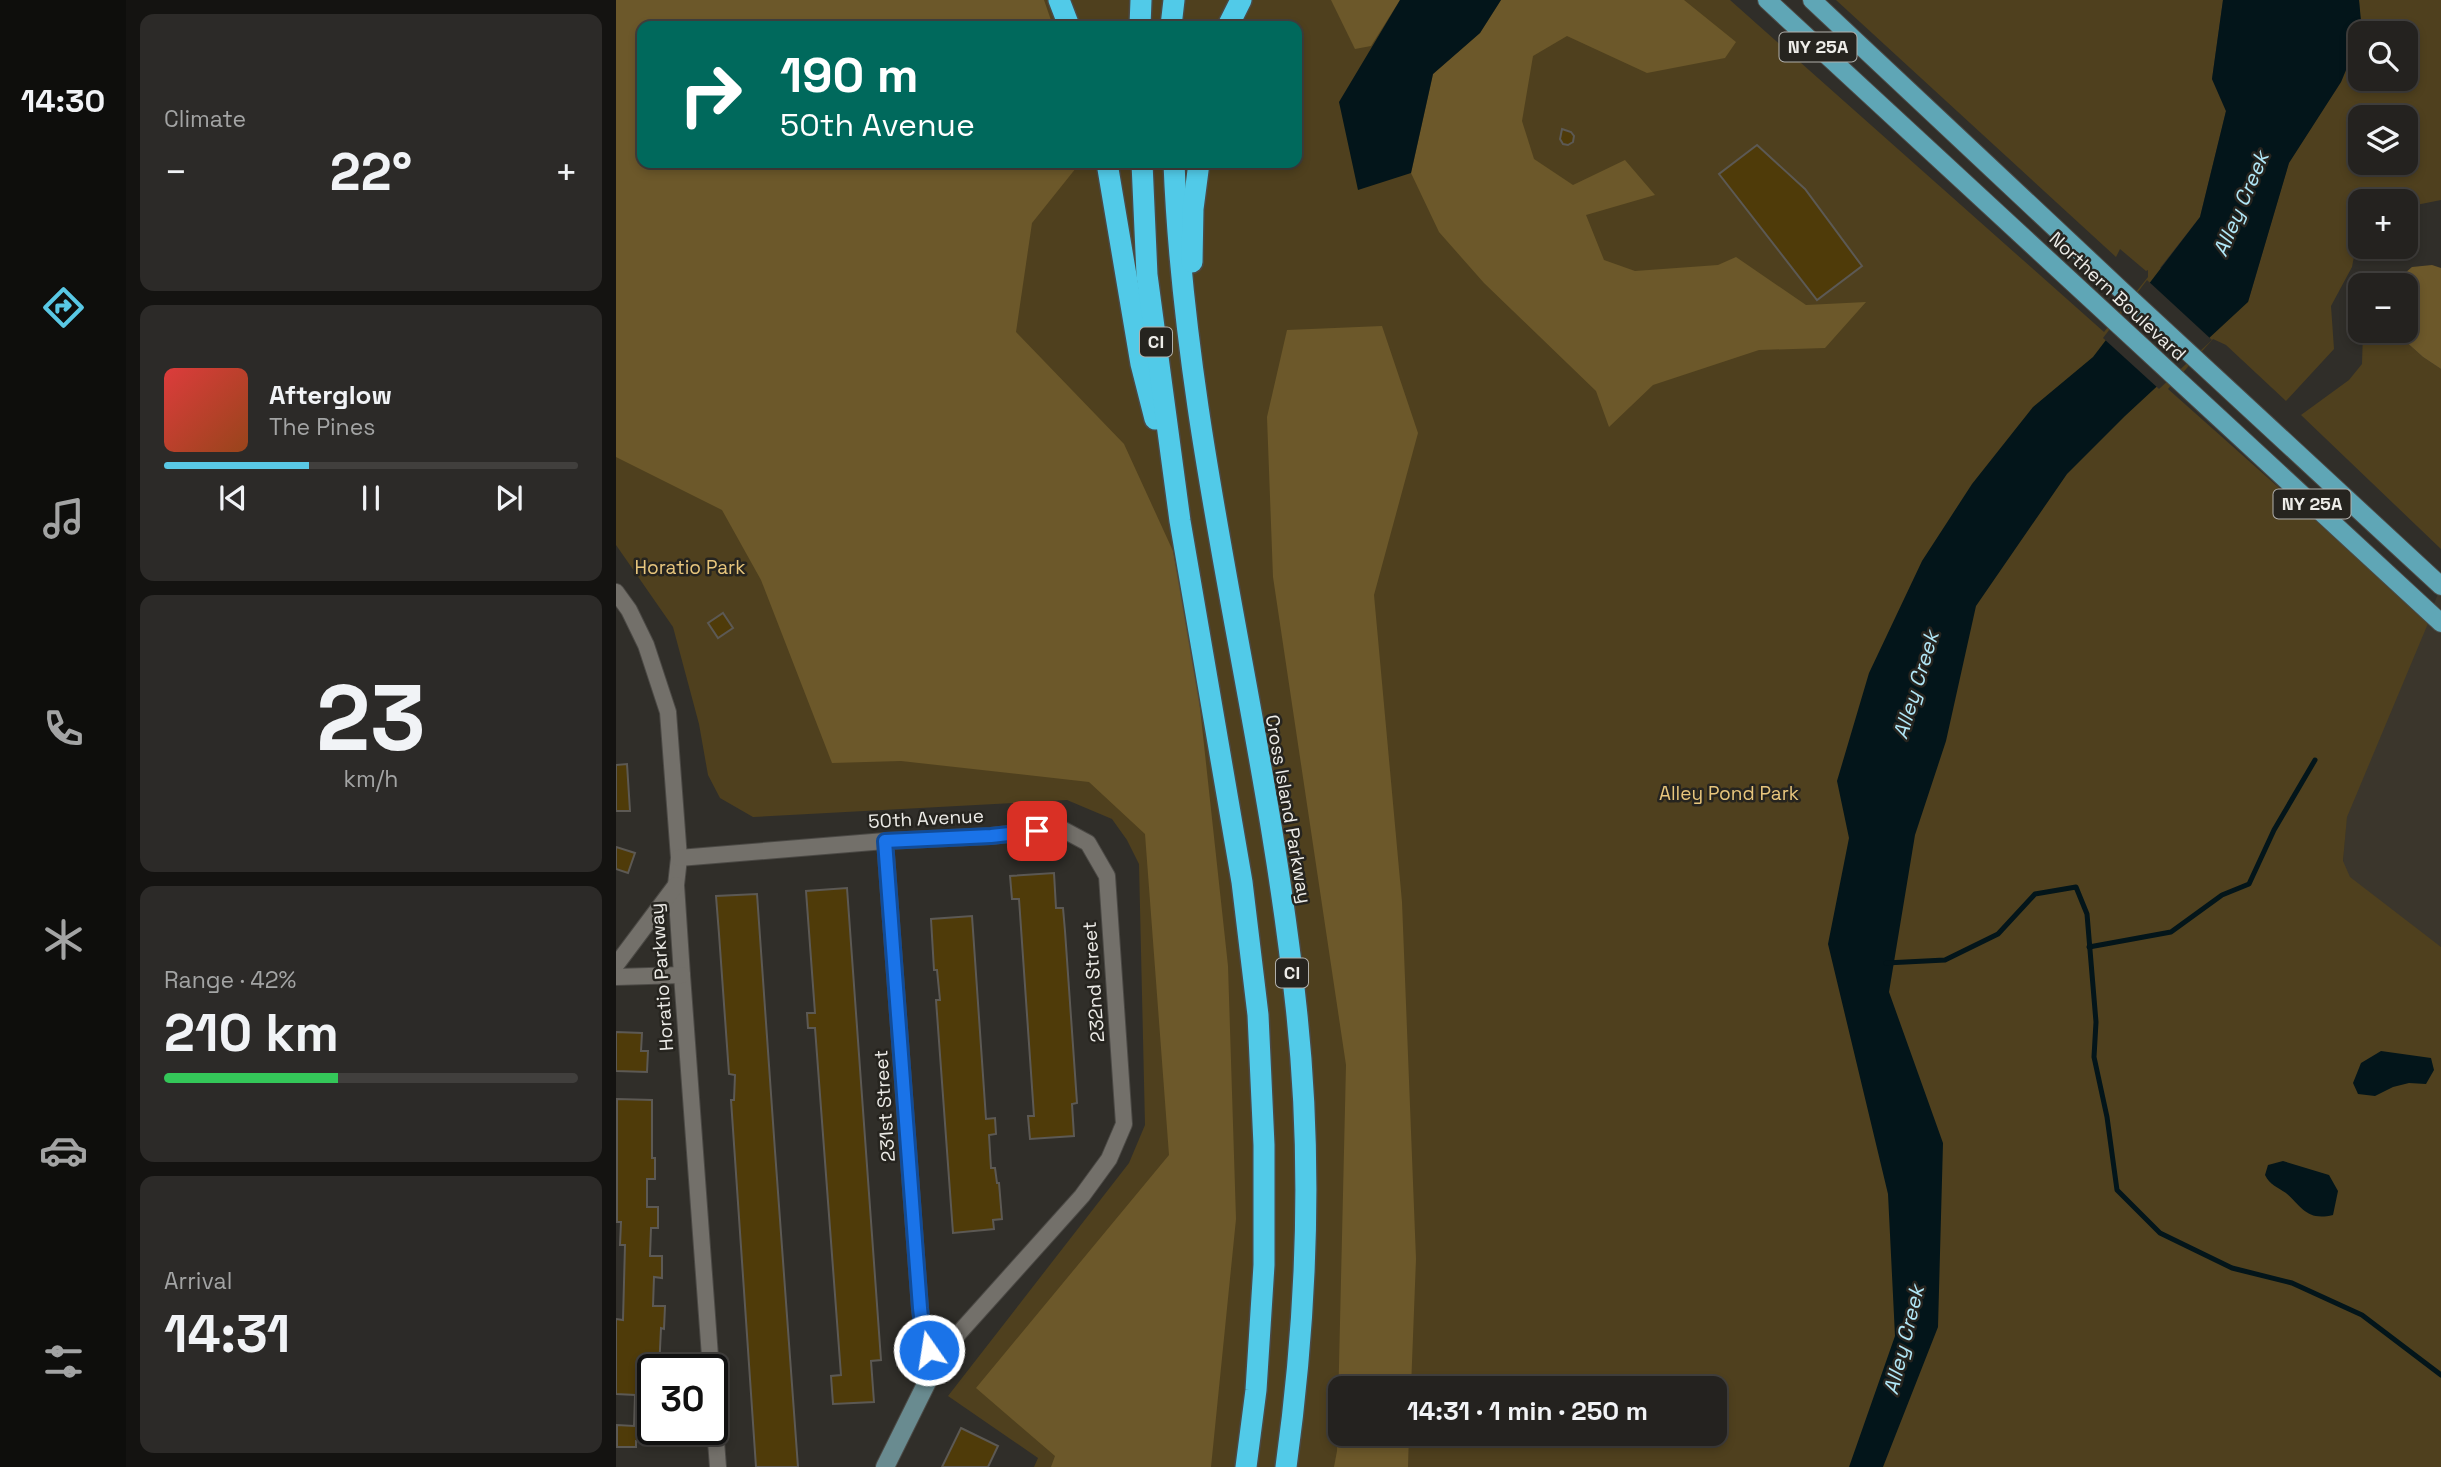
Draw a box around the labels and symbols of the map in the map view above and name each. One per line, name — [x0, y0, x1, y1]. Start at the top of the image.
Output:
road number: NY 25A — [1780, 32, 1856, 62]
water label: Alley Creek — [2206, 145, 2276, 260]
street label: Northern Boulevard — [2044, 226, 2191, 366]
road number: CI — [1140, 328, 1172, 356]
road number: NY 25A — [2274, 490, 2350, 518]
park label: Horatio Park — [635, 555, 745, 580]
water label: Alley Creek — [1886, 625, 1946, 742]
street label: Cross Island Parkway — [1260, 713, 1317, 906]
park label: Alley Pond Park — [1659, 781, 1799, 806]
pin — [1007, 801, 1067, 861]
street label: 50th Avenue — [868, 803, 984, 834]
street label: Horatio Parkway — [644, 902, 679, 1052]
street label: 232nd Street — [1077, 921, 1110, 1043]
road number: CI — [1276, 958, 1308, 988]
street label: 231st Street — [868, 1049, 901, 1163]
water label: Alley Creek — [1877, 1280, 1931, 1397]
position arrow — [892, 1313, 966, 1387]
speed limit sign: 30 — [637, 1354, 728, 1445]

